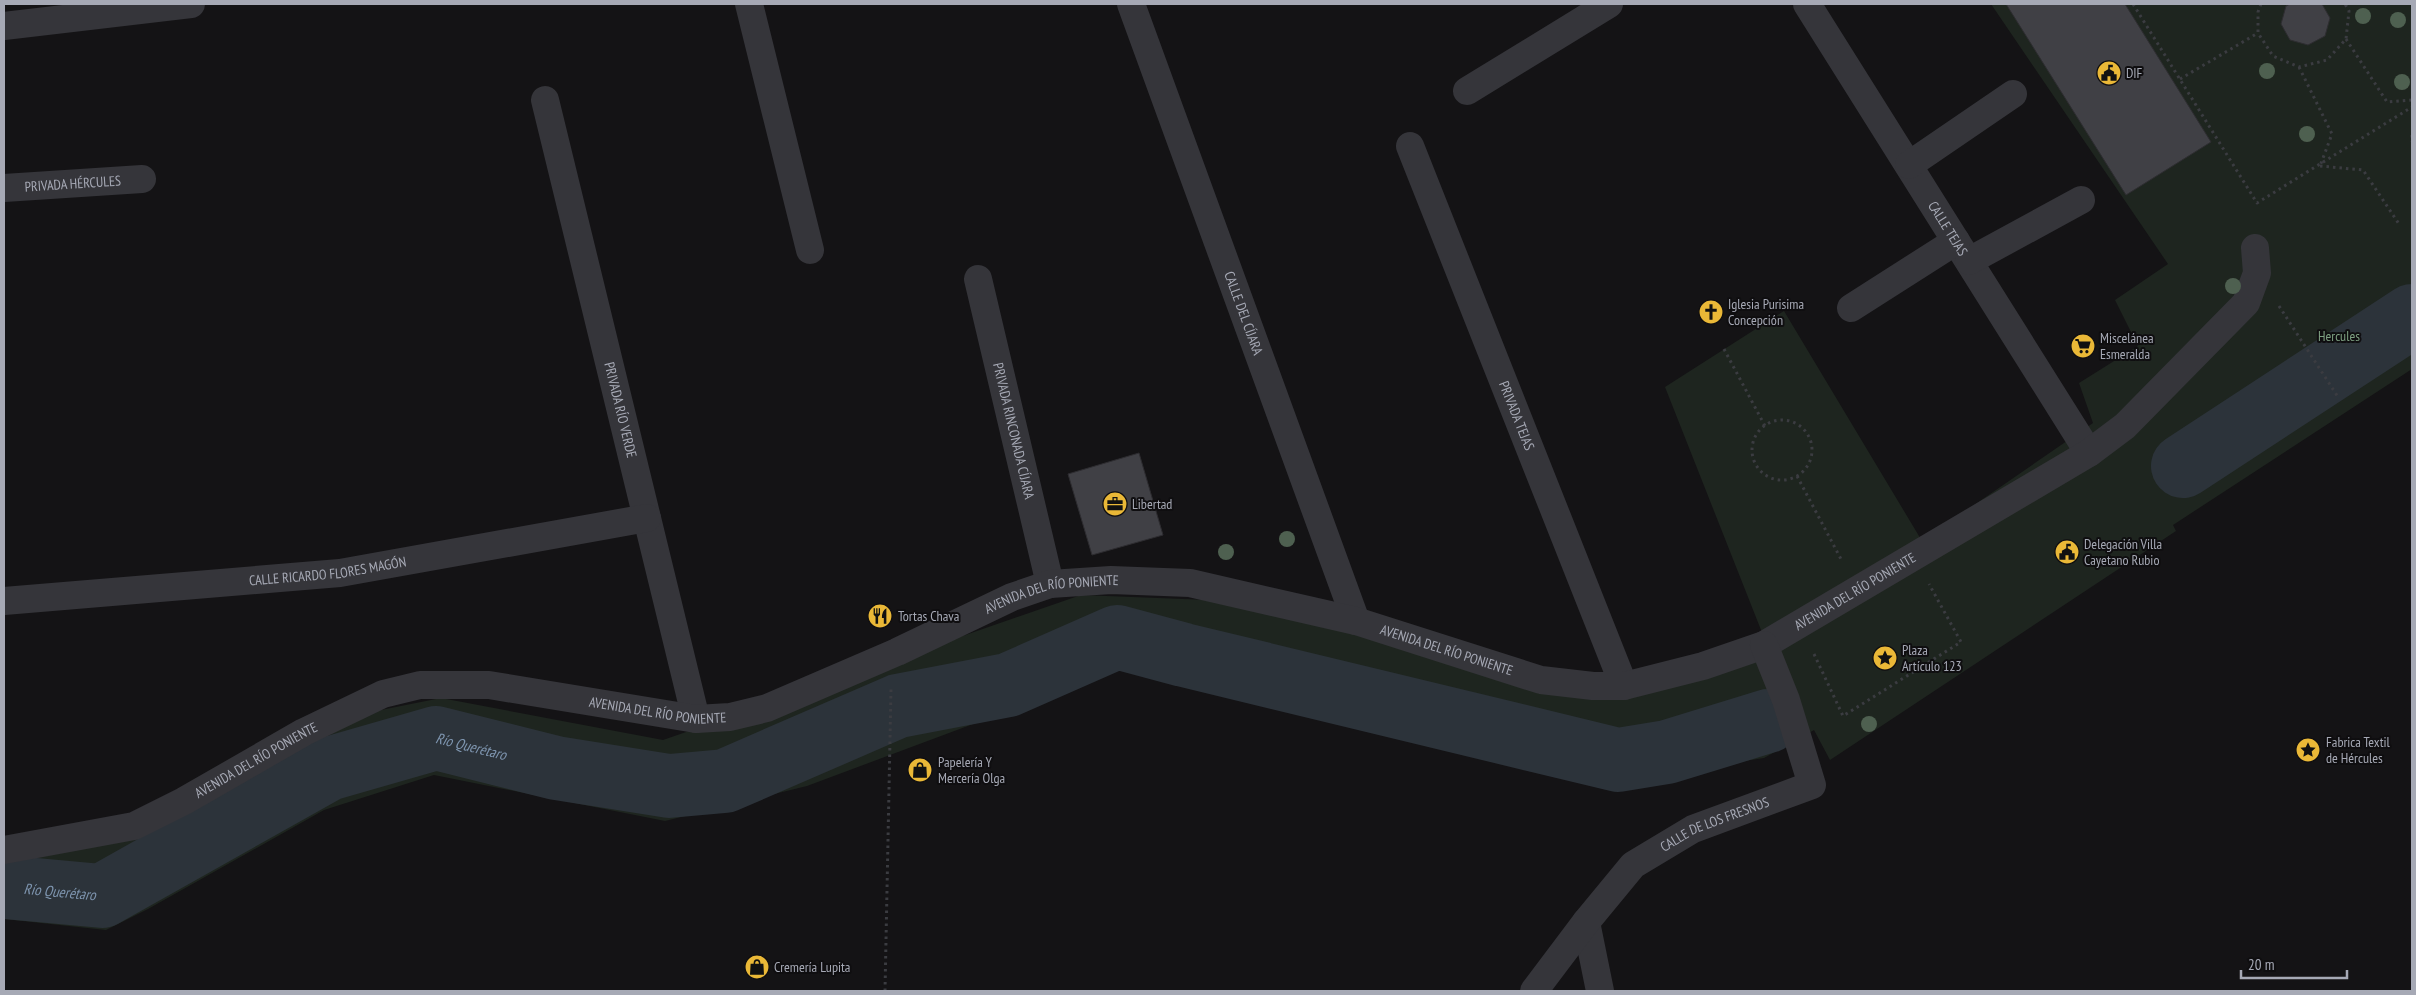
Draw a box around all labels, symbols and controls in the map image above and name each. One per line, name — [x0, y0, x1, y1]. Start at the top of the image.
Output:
public building icon: DIF — [2096, 60, 2122, 86]
place label: DIF — [2126, 64, 2143, 82]
street label: PRIVADA HÉRCULES — [24, 171, 122, 196]
street label: CALLE TEJAS — [1924, 198, 1972, 259]
street label: CALLE DEL CÍJARA — [1220, 269, 1267, 358]
place label: Iglesia Purisima Concepción — [1728, 295, 1804, 329]
church icon: Iglesia Purisima Concepción — [1698, 299, 1724, 325]
park label: Hercules — [2318, 327, 2360, 345]
place label: Miscelánea Esmeralda — [2100, 329, 2154, 363]
supermarket icon: Miscelánea Esmeralda — [2070, 333, 2096, 359]
street label: PRIVADA RÍO VERDE — [600, 360, 641, 460]
street label: PRIVADA RINCONADA CÍJARA — [989, 361, 1039, 501]
street label: PRIVADA TEJAS — [1495, 378, 1539, 453]
office icon: Libertad — [1102, 491, 1128, 517]
place label: Libertad — [1132, 495, 1172, 513]
place label: Delegación Villa Cayetano Rubio — [2084, 535, 2162, 569]
public building icon: Delegación Villa Cayetano Rubio — [2054, 539, 2080, 565]
street label: AVENIDA DEL RÍO PONIENTE — [1791, 548, 1919, 634]
street label: CALLE RICARDO FLORES MAGÓN — [248, 552, 408, 590]
street label: AVENIDA DEL RÍO PONIENTE — [982, 571, 1119, 618]
restaurant icon: Tortas Chava — [867, 603, 893, 629]
place label: Tortas Chava — [898, 607, 959, 625]
street label: AVENIDA DEL RÍO PONIENTE — [1378, 620, 1515, 680]
place label: Plaza Artículo 123 — [1902, 641, 1962, 675]
place icon: Plaza Artículo 123 — [1872, 645, 1898, 671]
street label: AVENIDA DEL RÍO PONIENTE — [588, 693, 727, 728]
street label: AVENIDA DEL RÍO PONIENTE — [191, 718, 320, 802]
water label: Río Querétaro — [434, 728, 510, 765]
place label: Fabrica Textil de Hércules — [2326, 733, 2391, 767]
place icon: Fabrica Textil de Hércules — [2295, 737, 2321, 763]
place label: Papelería Y Mercería Olga — [938, 753, 1005, 787]
shop icon: Papelería Y Mercería Olga — [907, 757, 933, 783]
street label: CALLE DE LOS FRESNOS — [1657, 793, 1771, 856]
water label: Río Querétaro — [23, 879, 98, 905]
scale bar — [2241, 948, 2347, 980]
shop icon: Cremería Lupita — [744, 954, 770, 980]
text: 20 m — [2248, 955, 2274, 974]
place label: Cremería Lupita — [774, 958, 850, 976]

